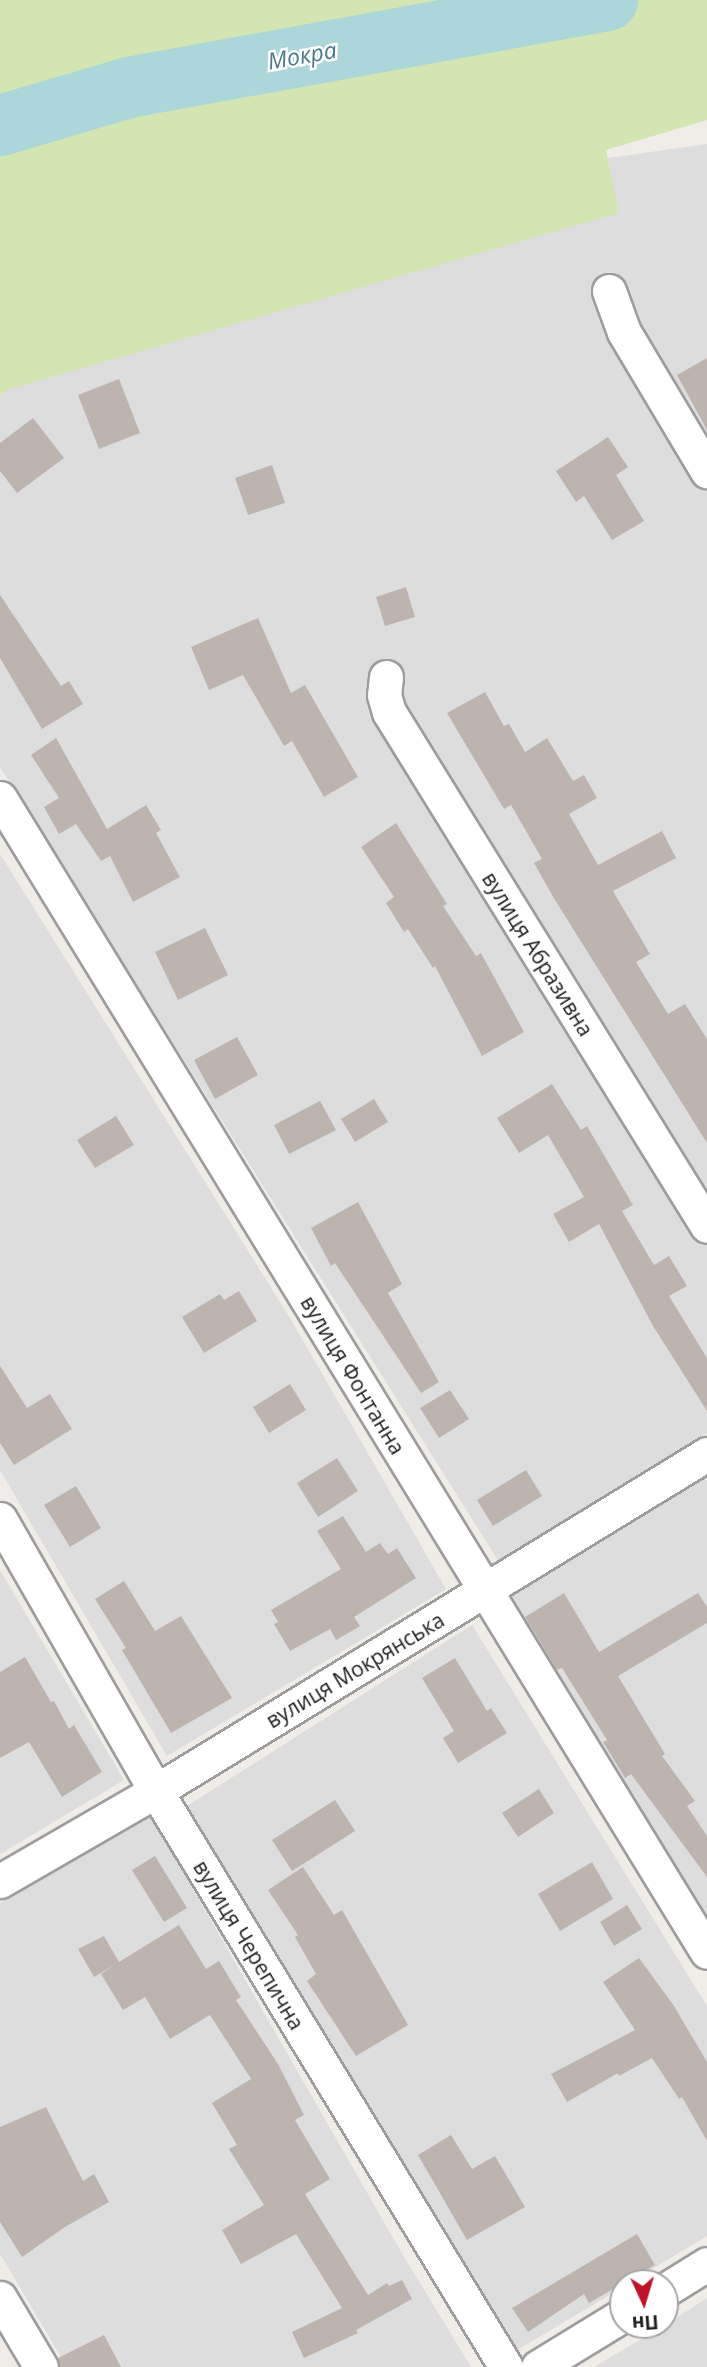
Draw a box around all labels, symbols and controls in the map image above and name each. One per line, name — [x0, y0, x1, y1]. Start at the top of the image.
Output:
water label: Мокра — [265, 35, 339, 75]
street label: вулиця Абразивна — [477, 867, 599, 1041]
street label: вулиця Фонтанна — [296, 1291, 410, 1459]
street label: вулиця Мокрянська — [261, 1607, 449, 1733]
street label: вулиця Черепична — [188, 1856, 310, 2034]
north arrow — [609, 2269, 679, 2339]
text: Пн — [631, 2309, 660, 2337]

